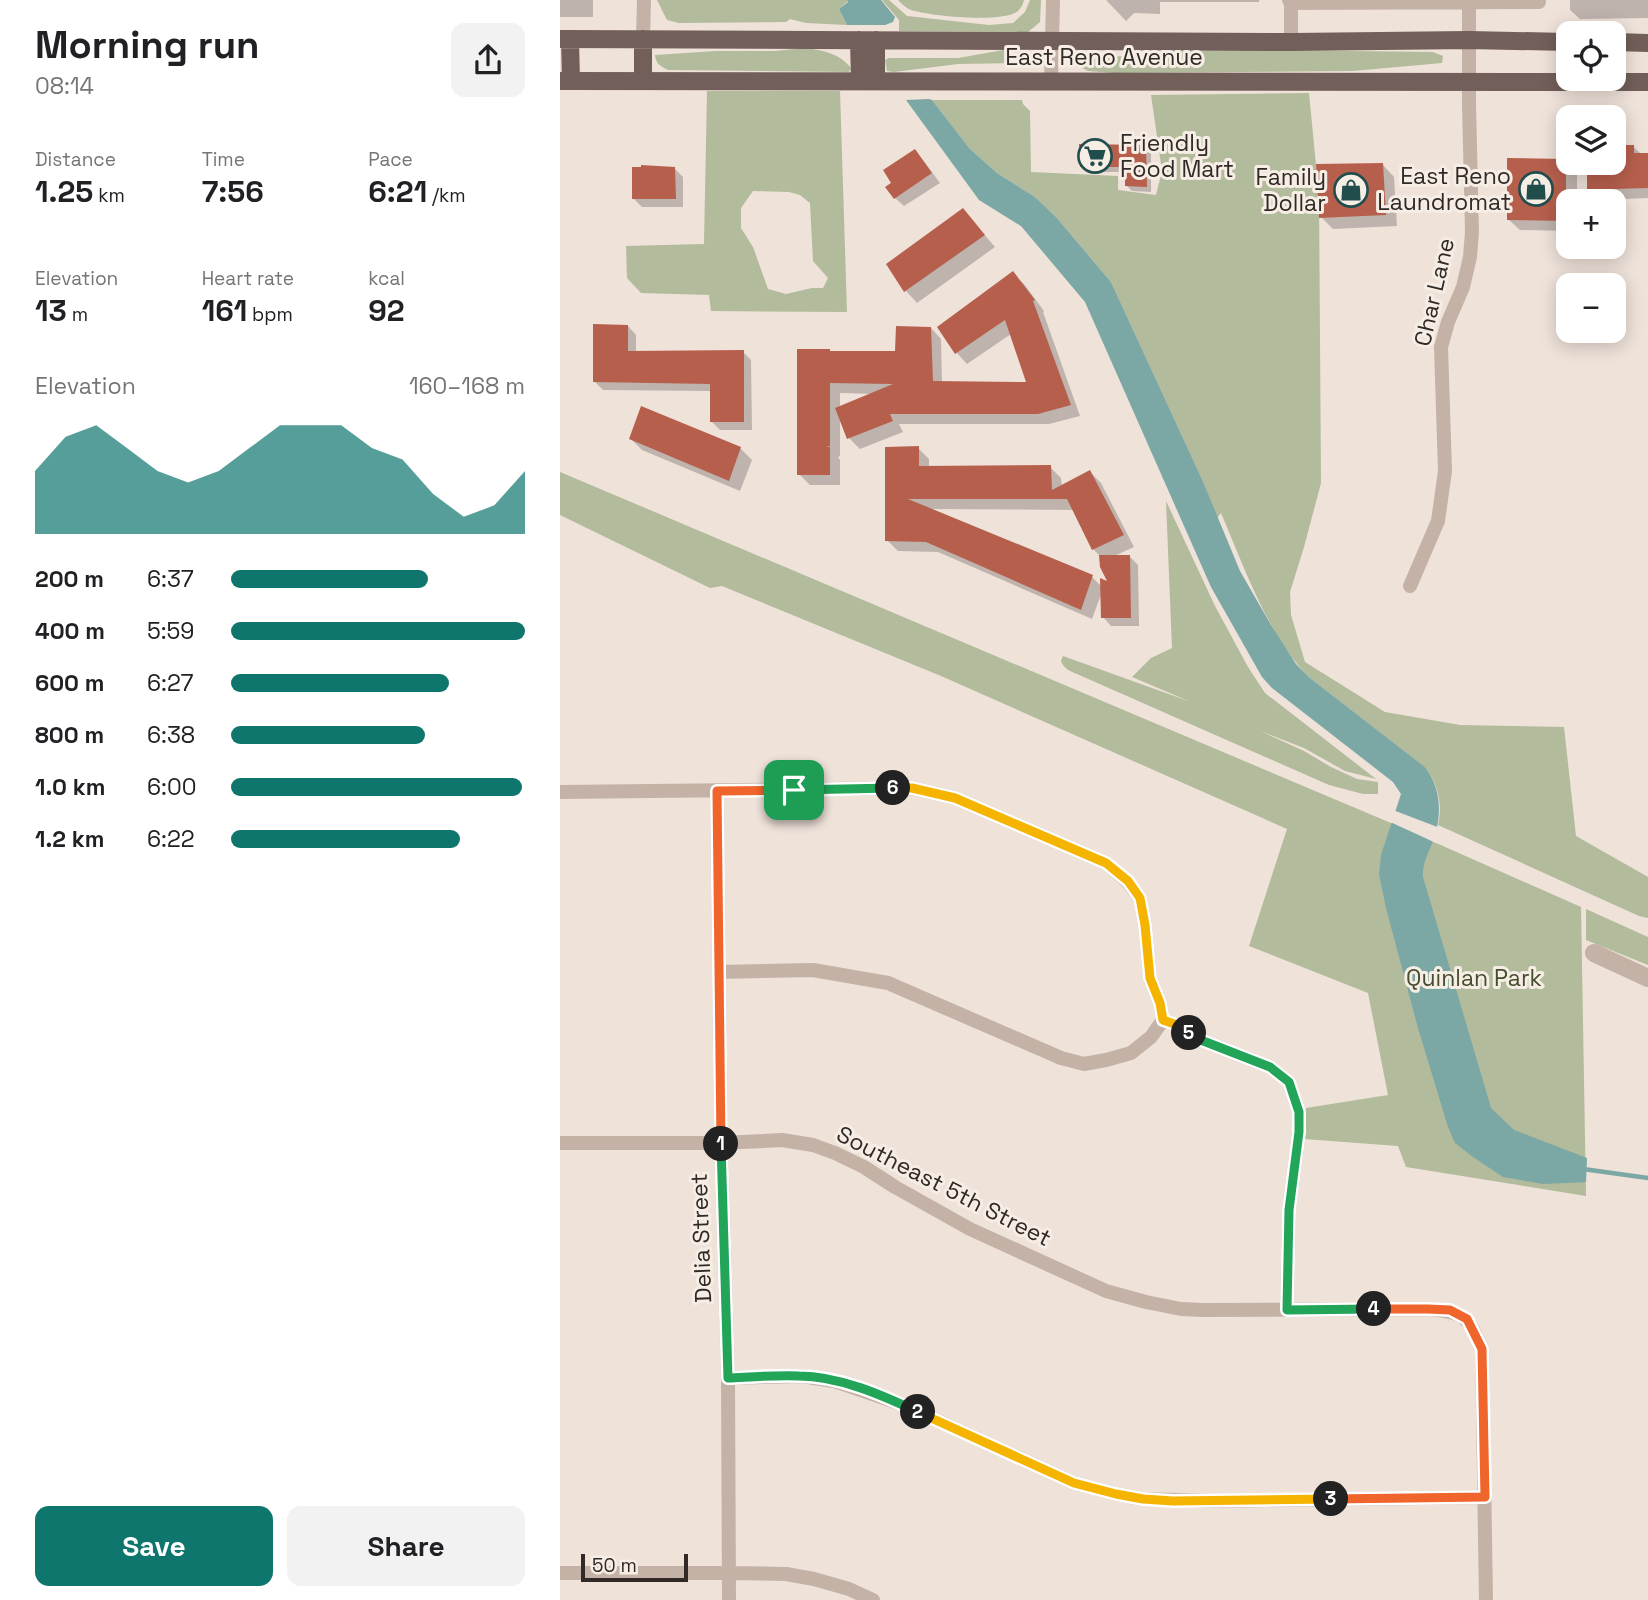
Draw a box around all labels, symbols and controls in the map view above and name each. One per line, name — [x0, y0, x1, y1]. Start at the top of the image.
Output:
text: Morning run — [35, 21, 260, 69]
map controls — [1556, 21, 1626, 343]
button: locate — [1556, 21, 1626, 91]
button: share — [451, 23, 525, 97]
street label: East Reno Avenue — [1005, 42, 1203, 72]
text: 08:14 — [35, 71, 94, 101]
button: layers — [1556, 105, 1626, 175]
place label: Friendly Food Mart — [1120, 128, 1234, 184]
supermarket icon: Friendly Food Mart — [1076, 137, 1114, 175]
text: Distance — [35, 147, 116, 172]
text: Time — [202, 147, 245, 172]
text: Pace — [368, 147, 413, 172]
place label: East Reno Laundromat — [1377, 161, 1511, 217]
place label: Family Dollar — [1255, 162, 1326, 218]
shop icon: East Reno Laundromat — [1517, 170, 1555, 208]
shop icon: Family Dollar — [1332, 171, 1370, 209]
text: 1.25 — [35, 172, 93, 211]
text: 7:56 — [202, 172, 264, 211]
text: 6:21 — [368, 172, 427, 211]
text: km — [93, 183, 125, 208]
text: /km — [427, 183, 466, 208]
button: + — [1556, 189, 1626, 259]
street label: Char Lane — [1407, 235, 1461, 349]
text: Elevation — [35, 266, 118, 291]
text: Heart rate — [202, 266, 294, 291]
text: kcal — [368, 266, 405, 291]
button: − — [1556, 273, 1626, 343]
text: 13 — [35, 291, 67, 330]
text: 161 — [202, 291, 247, 330]
text: 92 — [368, 291, 405, 330]
text: m — [67, 302, 88, 327]
text: bpm — [247, 302, 293, 327]
text: Elevation — [35, 371, 136, 401]
text: 160–168 m — [409, 371, 525, 401]
text: 200 m — [35, 564, 104, 594]
text: 6:37 — [147, 564, 194, 594]
text: 400 m — [35, 616, 105, 646]
text: 5:59 — [147, 616, 194, 646]
text: 600 m — [35, 668, 105, 698]
text: 6:27 — [147, 668, 194, 698]
text: 800 m — [35, 720, 104, 750]
text: 6:38 — [147, 720, 195, 750]
pin — [764, 760, 824, 820]
pin: 6 — [876, 770, 910, 806]
icon: arrive — [775, 771, 813, 809]
text: 1.0 km — [35, 772, 105, 802]
text: 6:00 — [147, 772, 196, 802]
text: 6 — [887, 775, 898, 800]
text: 1.2 km — [35, 824, 104, 854]
text: 6:22 — [147, 824, 195, 854]
park label: Quinlan Park — [1406, 963, 1542, 993]
pin: 5 — [1172, 1016, 1206, 1050]
text: 5 — [1183, 1020, 1194, 1045]
street label: Southeast 5th Street — [832, 1119, 1056, 1253]
pin: 1 — [704, 1126, 738, 1162]
text: 1 — [716, 1131, 725, 1156]
street label: Delia Street — [684, 1173, 718, 1303]
pin: 4 — [1356, 1292, 1392, 1326]
text: 4 — [1367, 1296, 1380, 1321]
pin: 2 — [900, 1394, 936, 1430]
text: 2 — [912, 1399, 923, 1424]
pin: 3 — [1314, 1482, 1348, 1516]
text: 3 — [1325, 1486, 1336, 1511]
button: Save — [35, 1506, 273, 1586]
button: Share — [287, 1506, 525, 1586]
scale bar — [581, 1551, 688, 1583]
text: 50 m — [592, 1553, 637, 1578]

